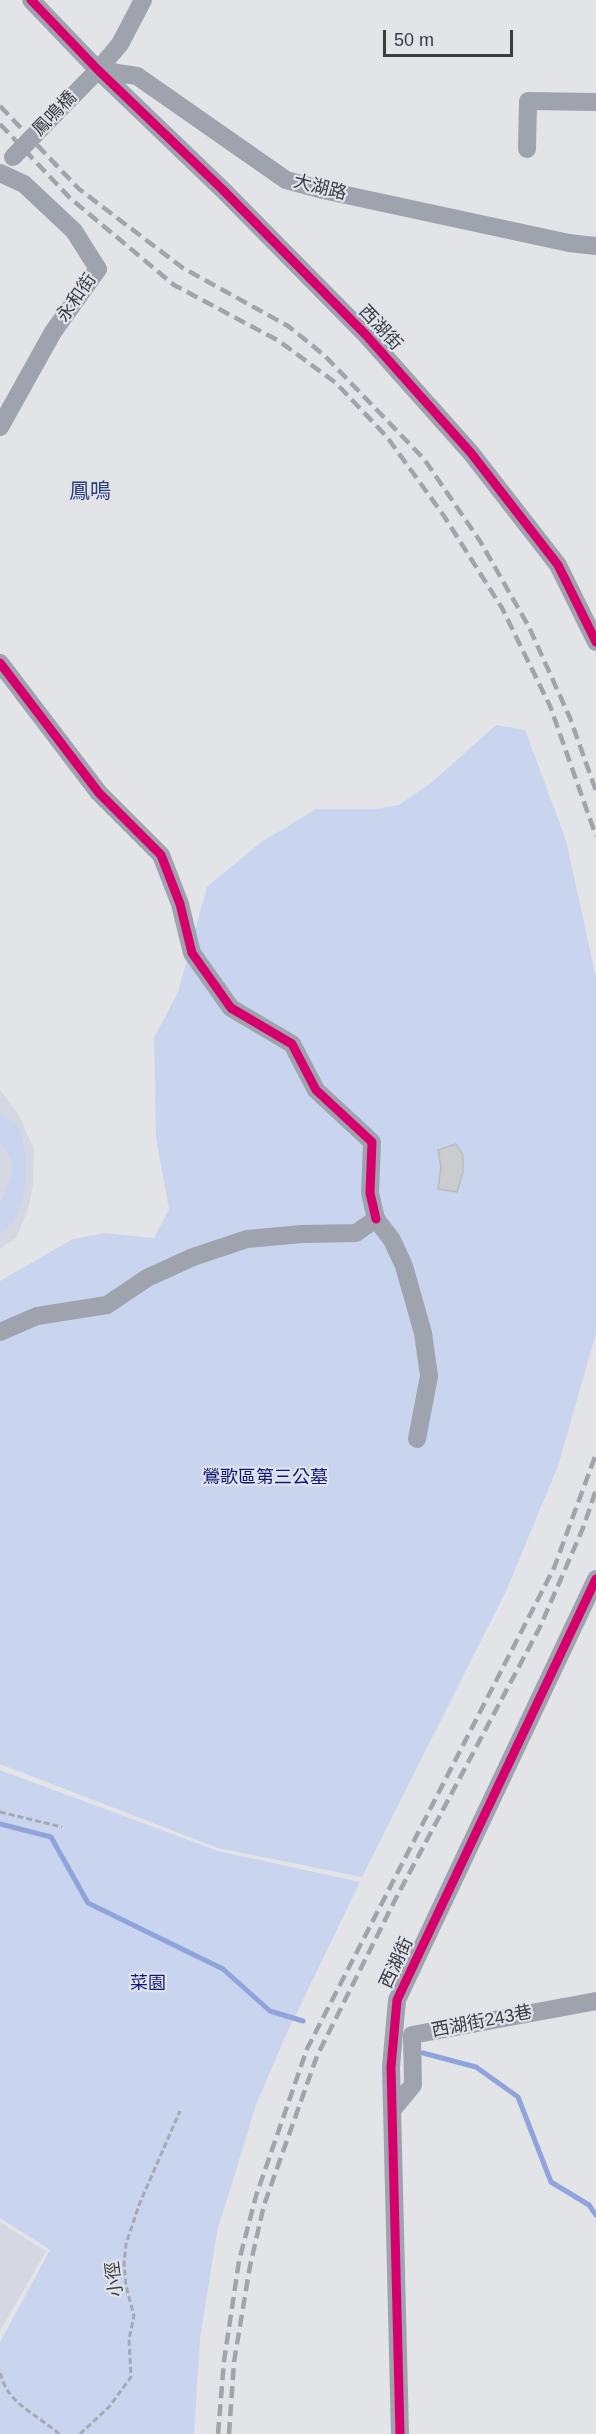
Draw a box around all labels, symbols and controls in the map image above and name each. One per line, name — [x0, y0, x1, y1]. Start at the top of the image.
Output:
scale bar — [386, 18, 516, 56]
text: 50 m — [394, 30, 434, 50]
street label: 鳳鳴橋 — [28, 87, 82, 141]
street label: 大湖路 — [291, 171, 349, 205]
street label: 永和街 — [53, 270, 101, 326]
street label: 西湖街 — [354, 301, 406, 355]
district label: 鳳鳴 — [69, 479, 111, 505]
park label: 鶯歌區第三公墓 — [202, 1467, 328, 1489]
street label: 西湖街 — [376, 1934, 418, 1992]
park label: 菜園 — [130, 1973, 166, 1995]
street label: 西湖街243巷 — [430, 2002, 534, 2042]
street label: 小徑 — [102, 2260, 128, 2298]

